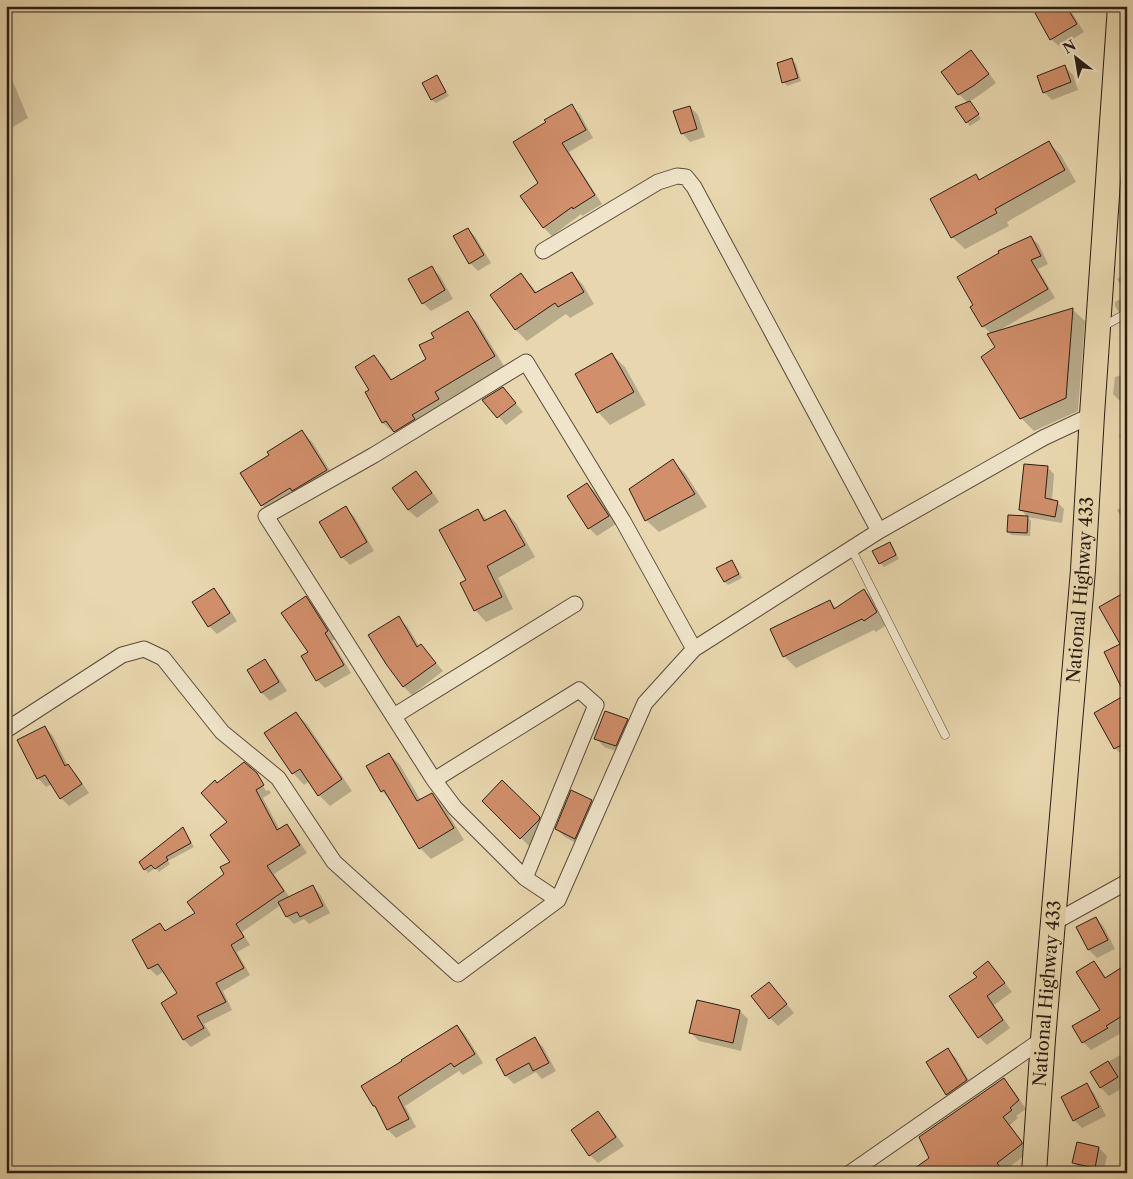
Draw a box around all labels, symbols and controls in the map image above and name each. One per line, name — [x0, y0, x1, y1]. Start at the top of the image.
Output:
north arrow — [1050, 32, 1100, 82]
text: N — [1059, 36, 1079, 58]
street label: National Highway 433 — [1062, 496, 1098, 684]
street label: National Highway 433 — [1029, 899, 1066, 1087]

